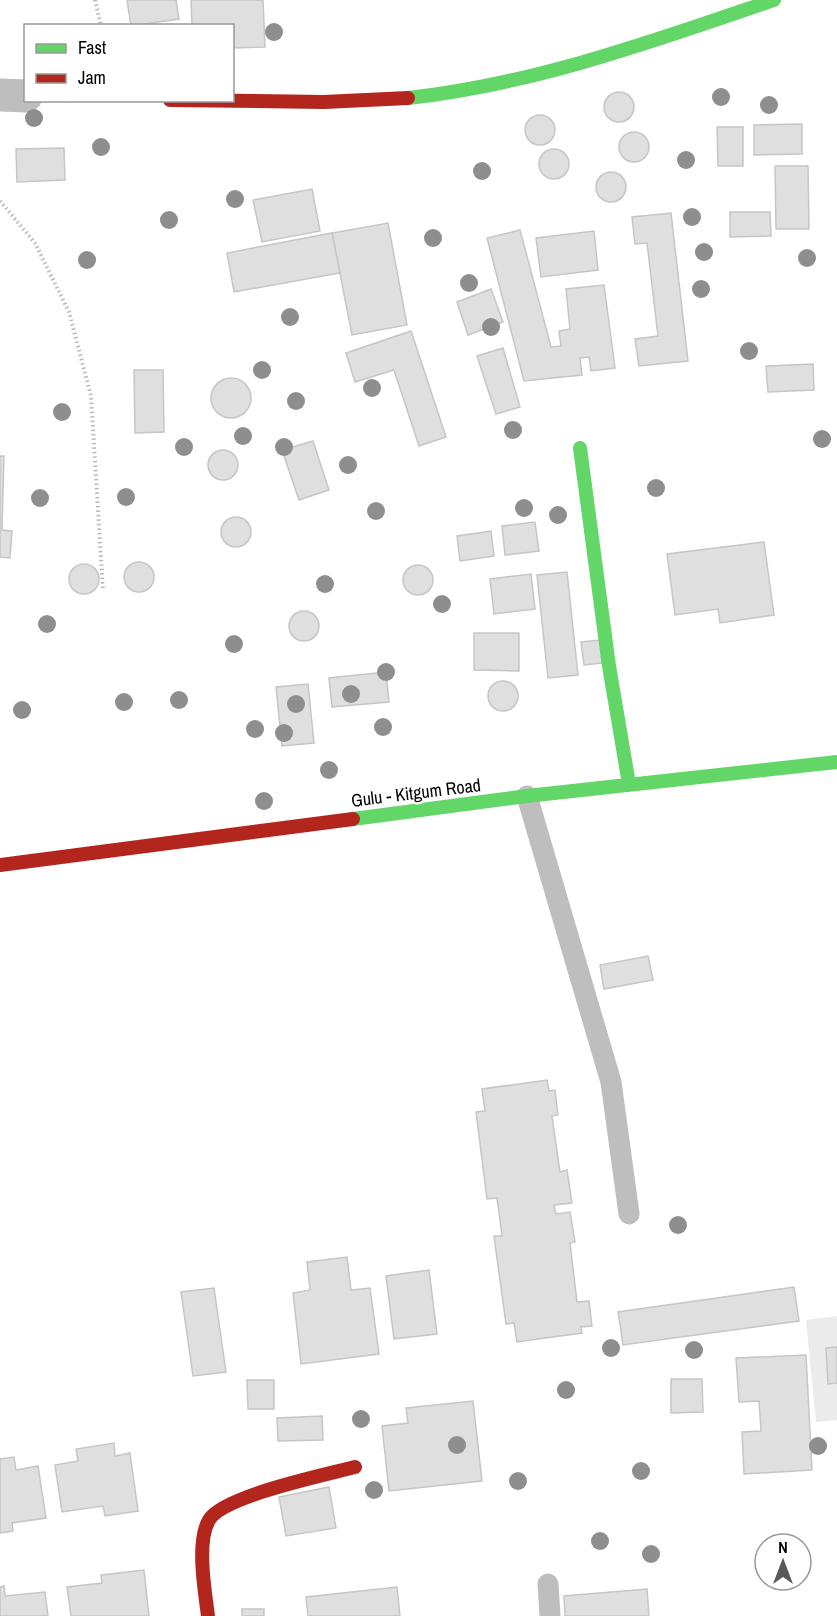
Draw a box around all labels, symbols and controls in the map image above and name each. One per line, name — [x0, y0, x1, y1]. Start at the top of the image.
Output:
legend — [24, 24, 234, 102]
text: Fast — [78, 35, 106, 60]
text: Jam — [78, 65, 106, 90]
street label: Gulu - Kitgum Road — [350, 772, 482, 813]
north arrow — [753, 1532, 813, 1592]
text: N — [778, 1536, 788, 1558]

